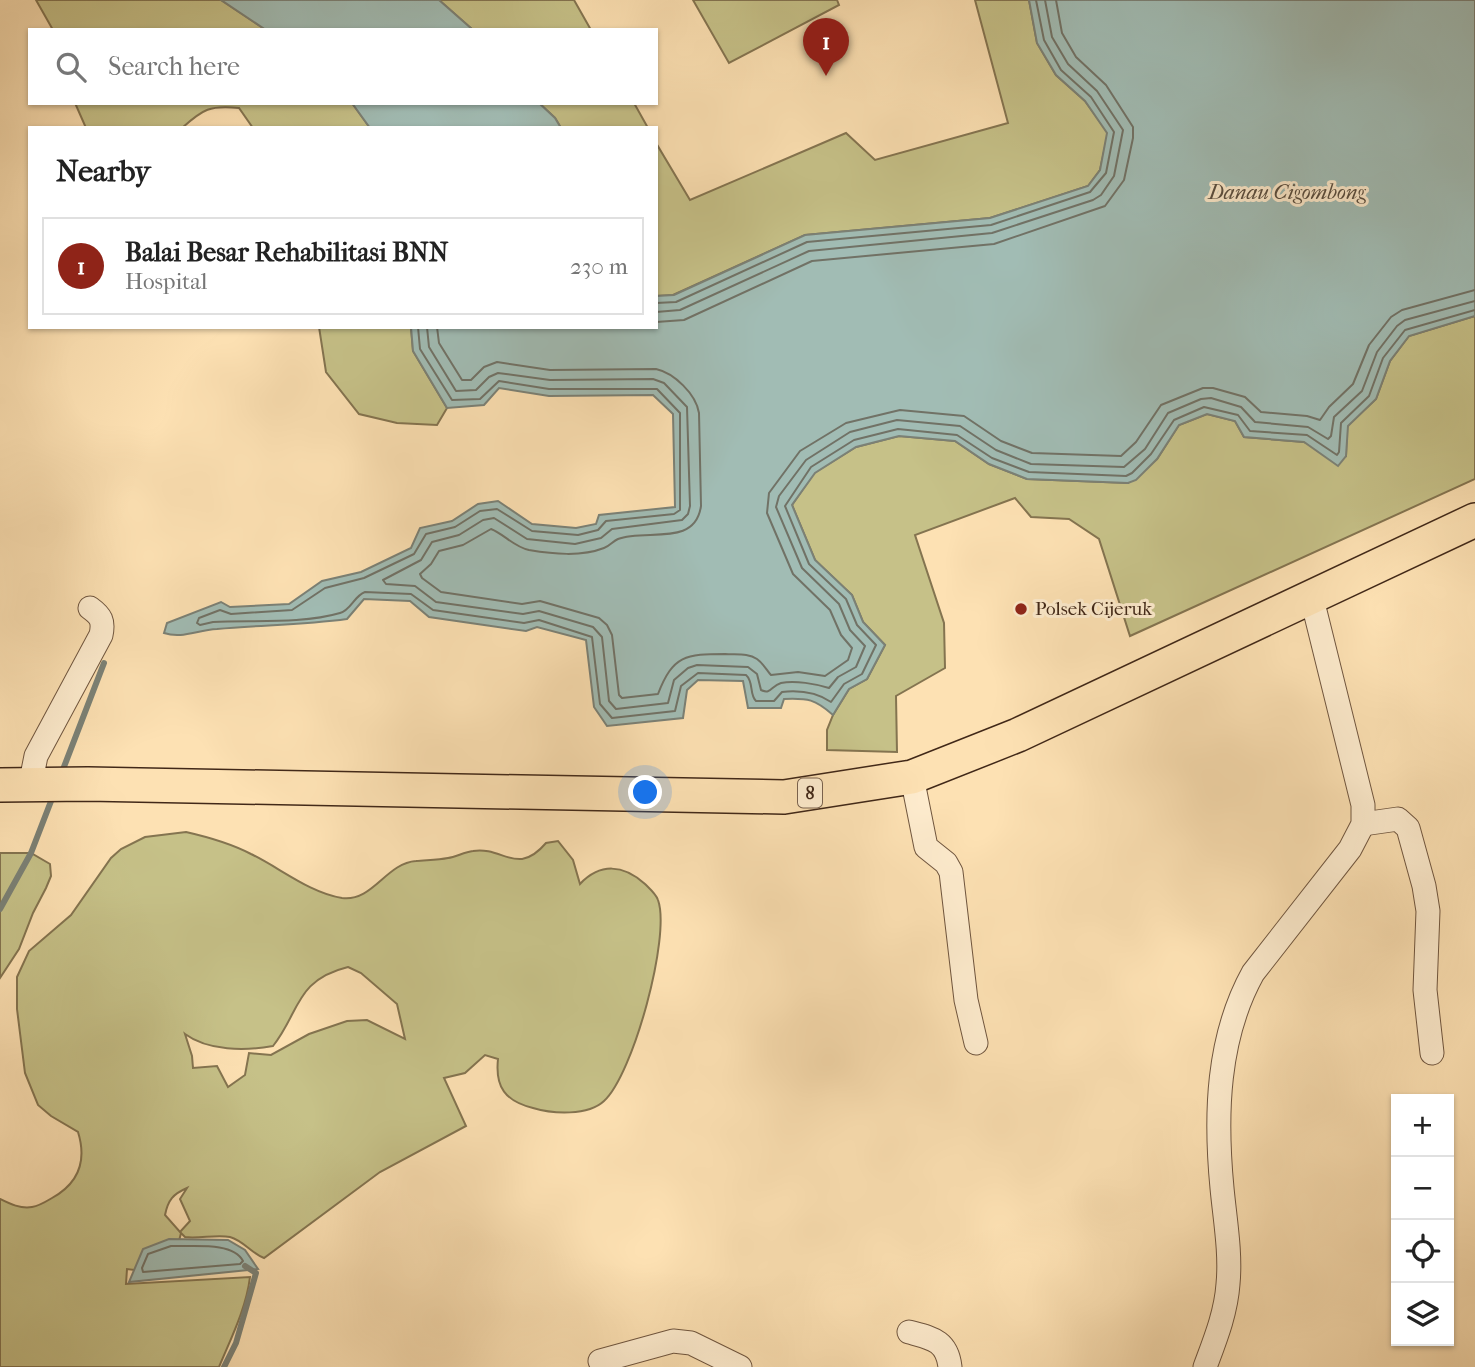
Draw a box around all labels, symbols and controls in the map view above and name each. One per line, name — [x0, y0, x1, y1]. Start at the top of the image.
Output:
pin: 1 — [803, 18, 849, 76]
search box — [28, 28, 658, 105]
icon: search — [52, 48, 90, 86]
text: Search here — [108, 51, 240, 82]
text: Nearby — [56, 154, 151, 189]
water label: Danau Cigombong — [1206, 180, 1366, 204]
text: Balai Besar Rehabilitasi BNN — [125, 237, 449, 268]
text: 1 — [77, 253, 85, 280]
text: 230 m — [570, 253, 628, 280]
text: Hospital — [125, 268, 207, 295]
place label: Polsek Cijeruk — [1035, 598, 1152, 620]
marker: Polsek Cijeruk — [1013, 601, 1029, 617]
your location — [628, 775, 662, 809]
road number: 8 — [798, 778, 822, 808]
map controls — [1391, 1094, 1454, 1346]
button: + — [1391, 1094, 1454, 1157]
button: − — [1391, 1157, 1454, 1220]
button: locate — [1391, 1220, 1454, 1283]
button: layers — [1391, 1283, 1454, 1346]

